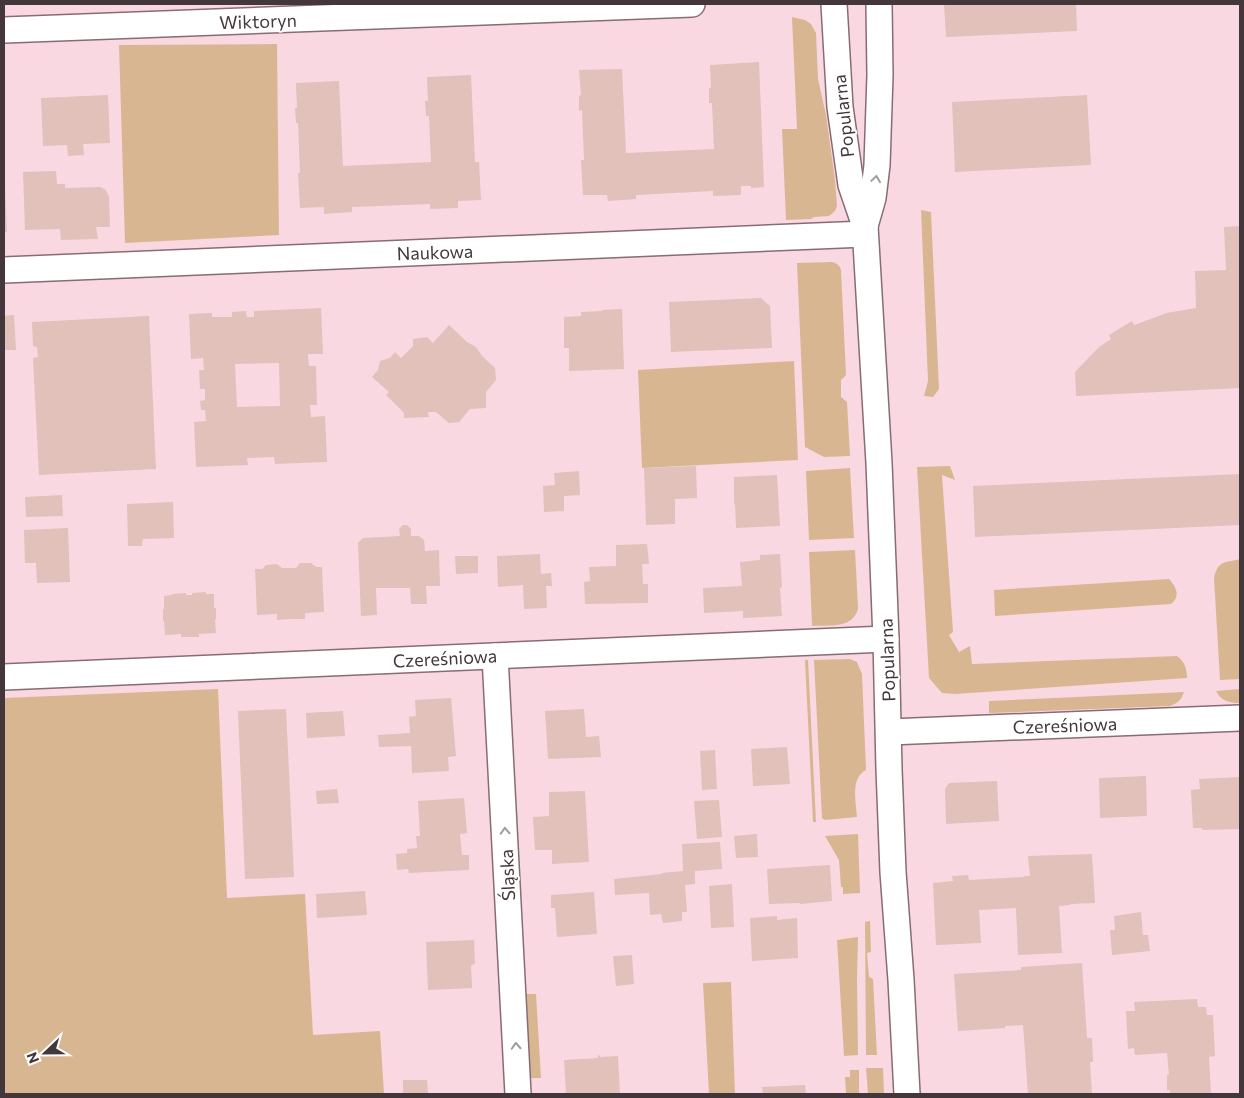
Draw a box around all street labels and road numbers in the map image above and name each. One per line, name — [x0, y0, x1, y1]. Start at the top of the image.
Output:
street label: Wiktoryn — [219, 9, 297, 33]
street label: Popularna — [828, 73, 858, 159]
street label: Naukowa — [396, 240, 474, 264]
street label: Popularna — [875, 618, 899, 702]
street label: Czereśniowa — [392, 644, 498, 672]
street label: Czereśniowa — [1012, 712, 1118, 738]
street label: Śląska — [495, 849, 519, 901]

